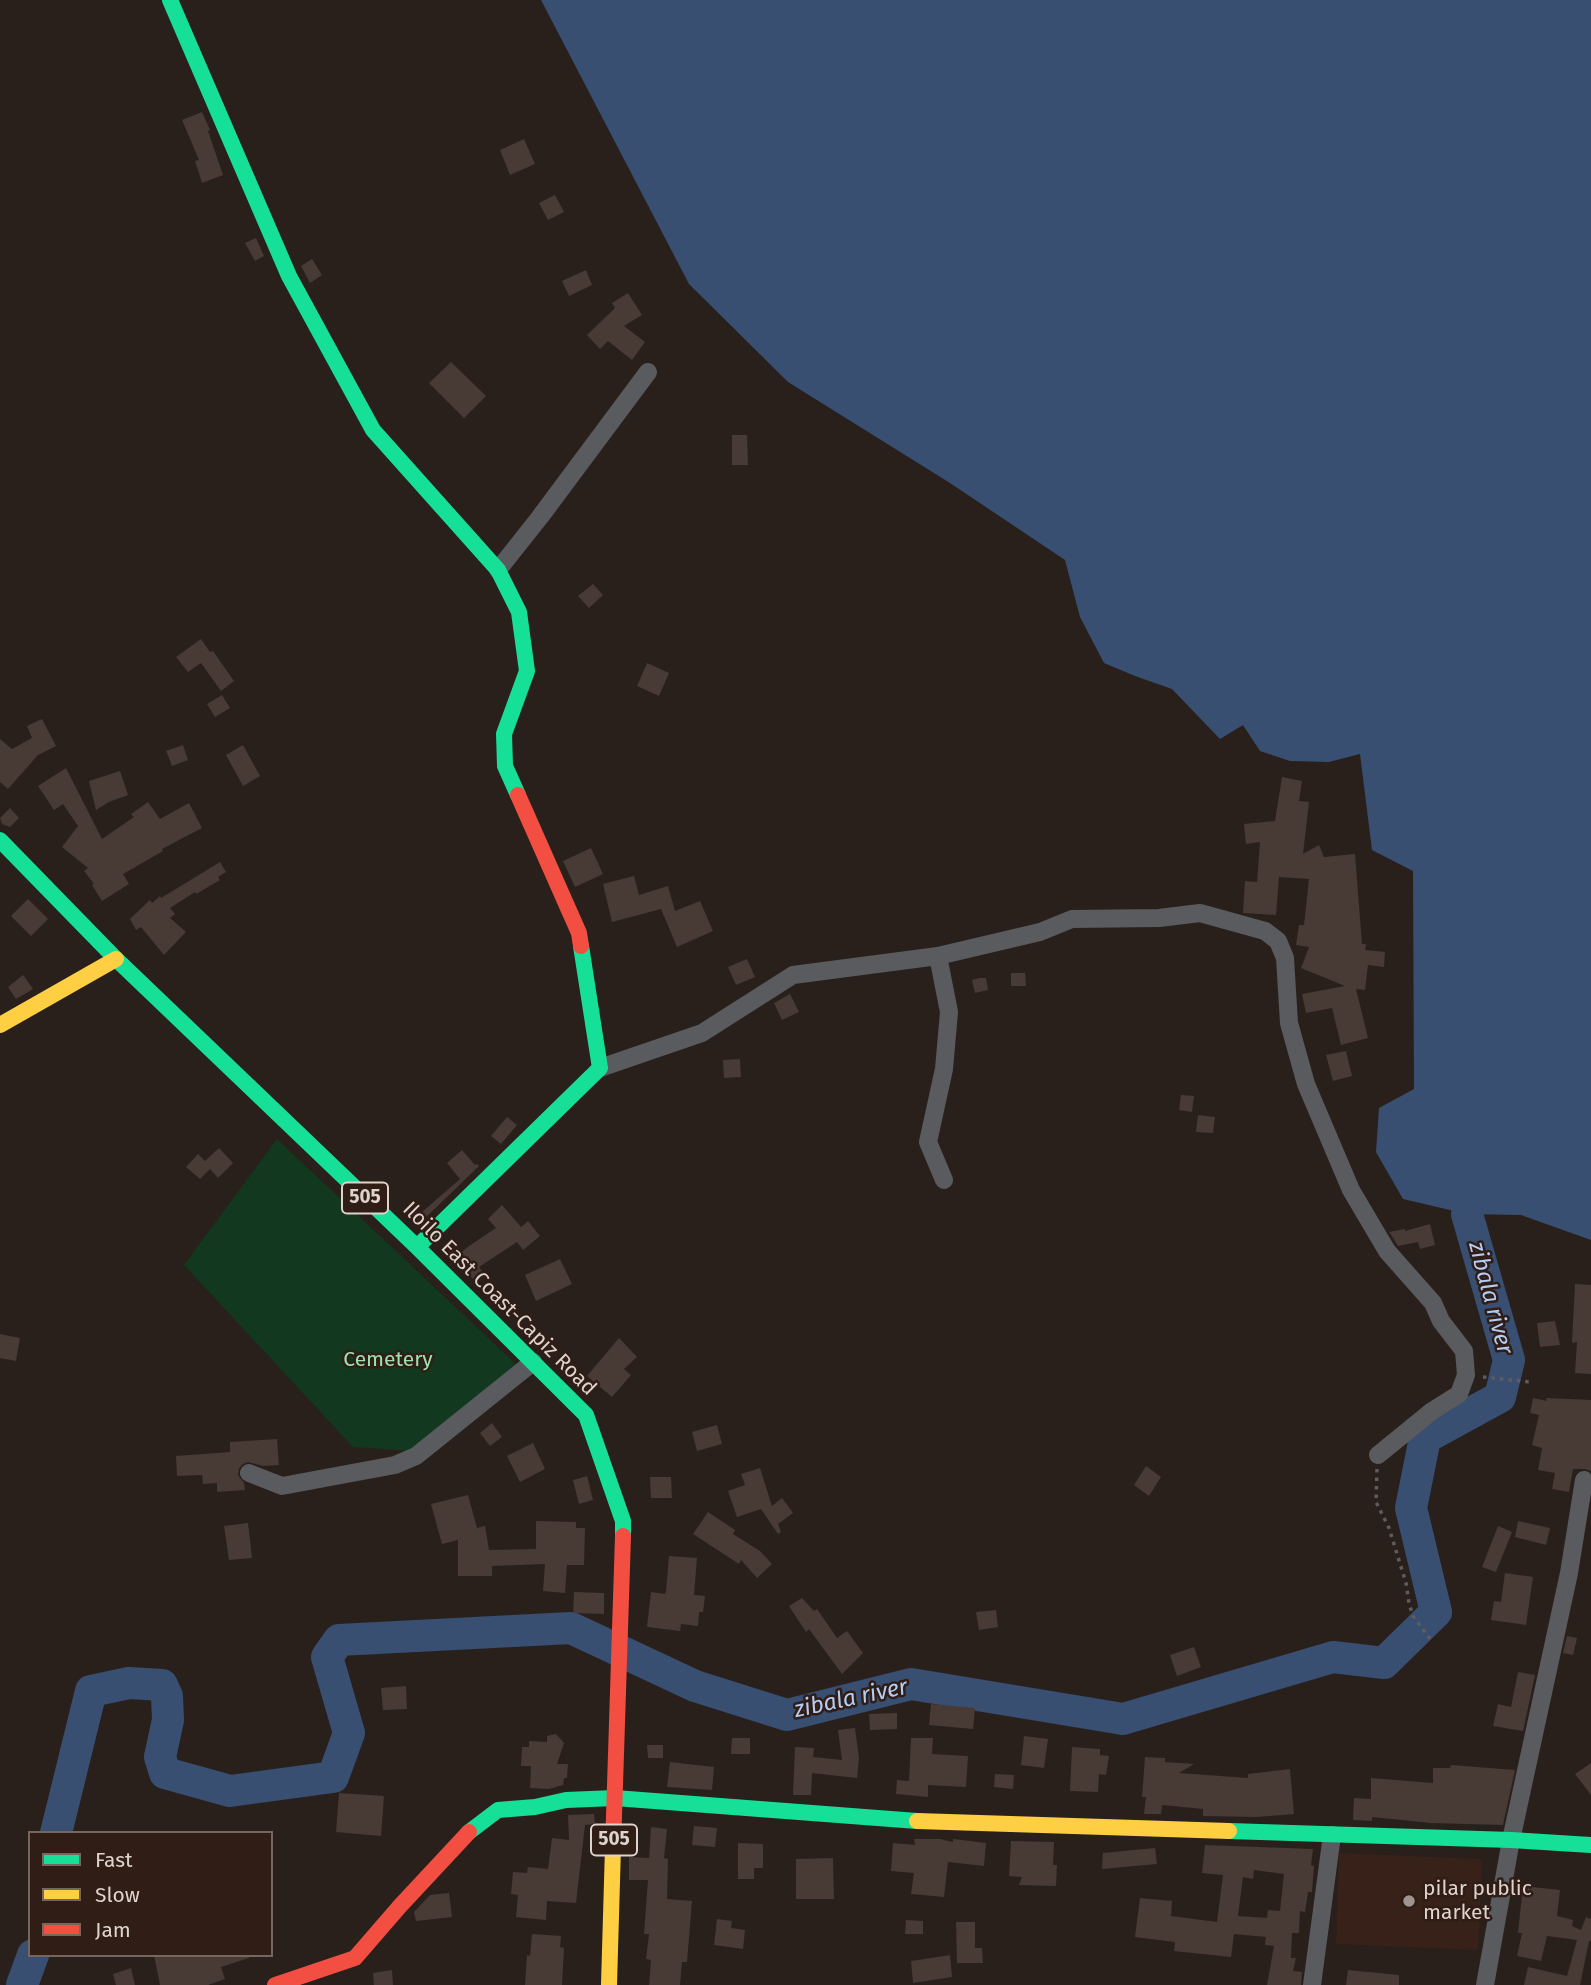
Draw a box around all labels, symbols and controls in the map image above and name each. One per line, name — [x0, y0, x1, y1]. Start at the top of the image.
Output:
road number: 505 — [342, 1182, 388, 1214]
street label: Iloilo East Coast-Capiz Road — [397, 1197, 601, 1401]
water label: zibala river — [1462, 1239, 1518, 1357]
park label: Cemetery — [343, 1347, 433, 1373]
water label: zibala river — [792, 1674, 910, 1724]
road number: 505 — [591, 1824, 637, 1856]
legend — [28, 1831, 273, 1957]
text: Fast — [95, 1847, 133, 1873]
place label: pilar public market — [1423, 1876, 1532, 1926]
text: Slow — [95, 1882, 140, 1908]
marker: pilar public market — [1401, 1893, 1417, 1909]
text: Jam — [95, 1917, 131, 1943]

